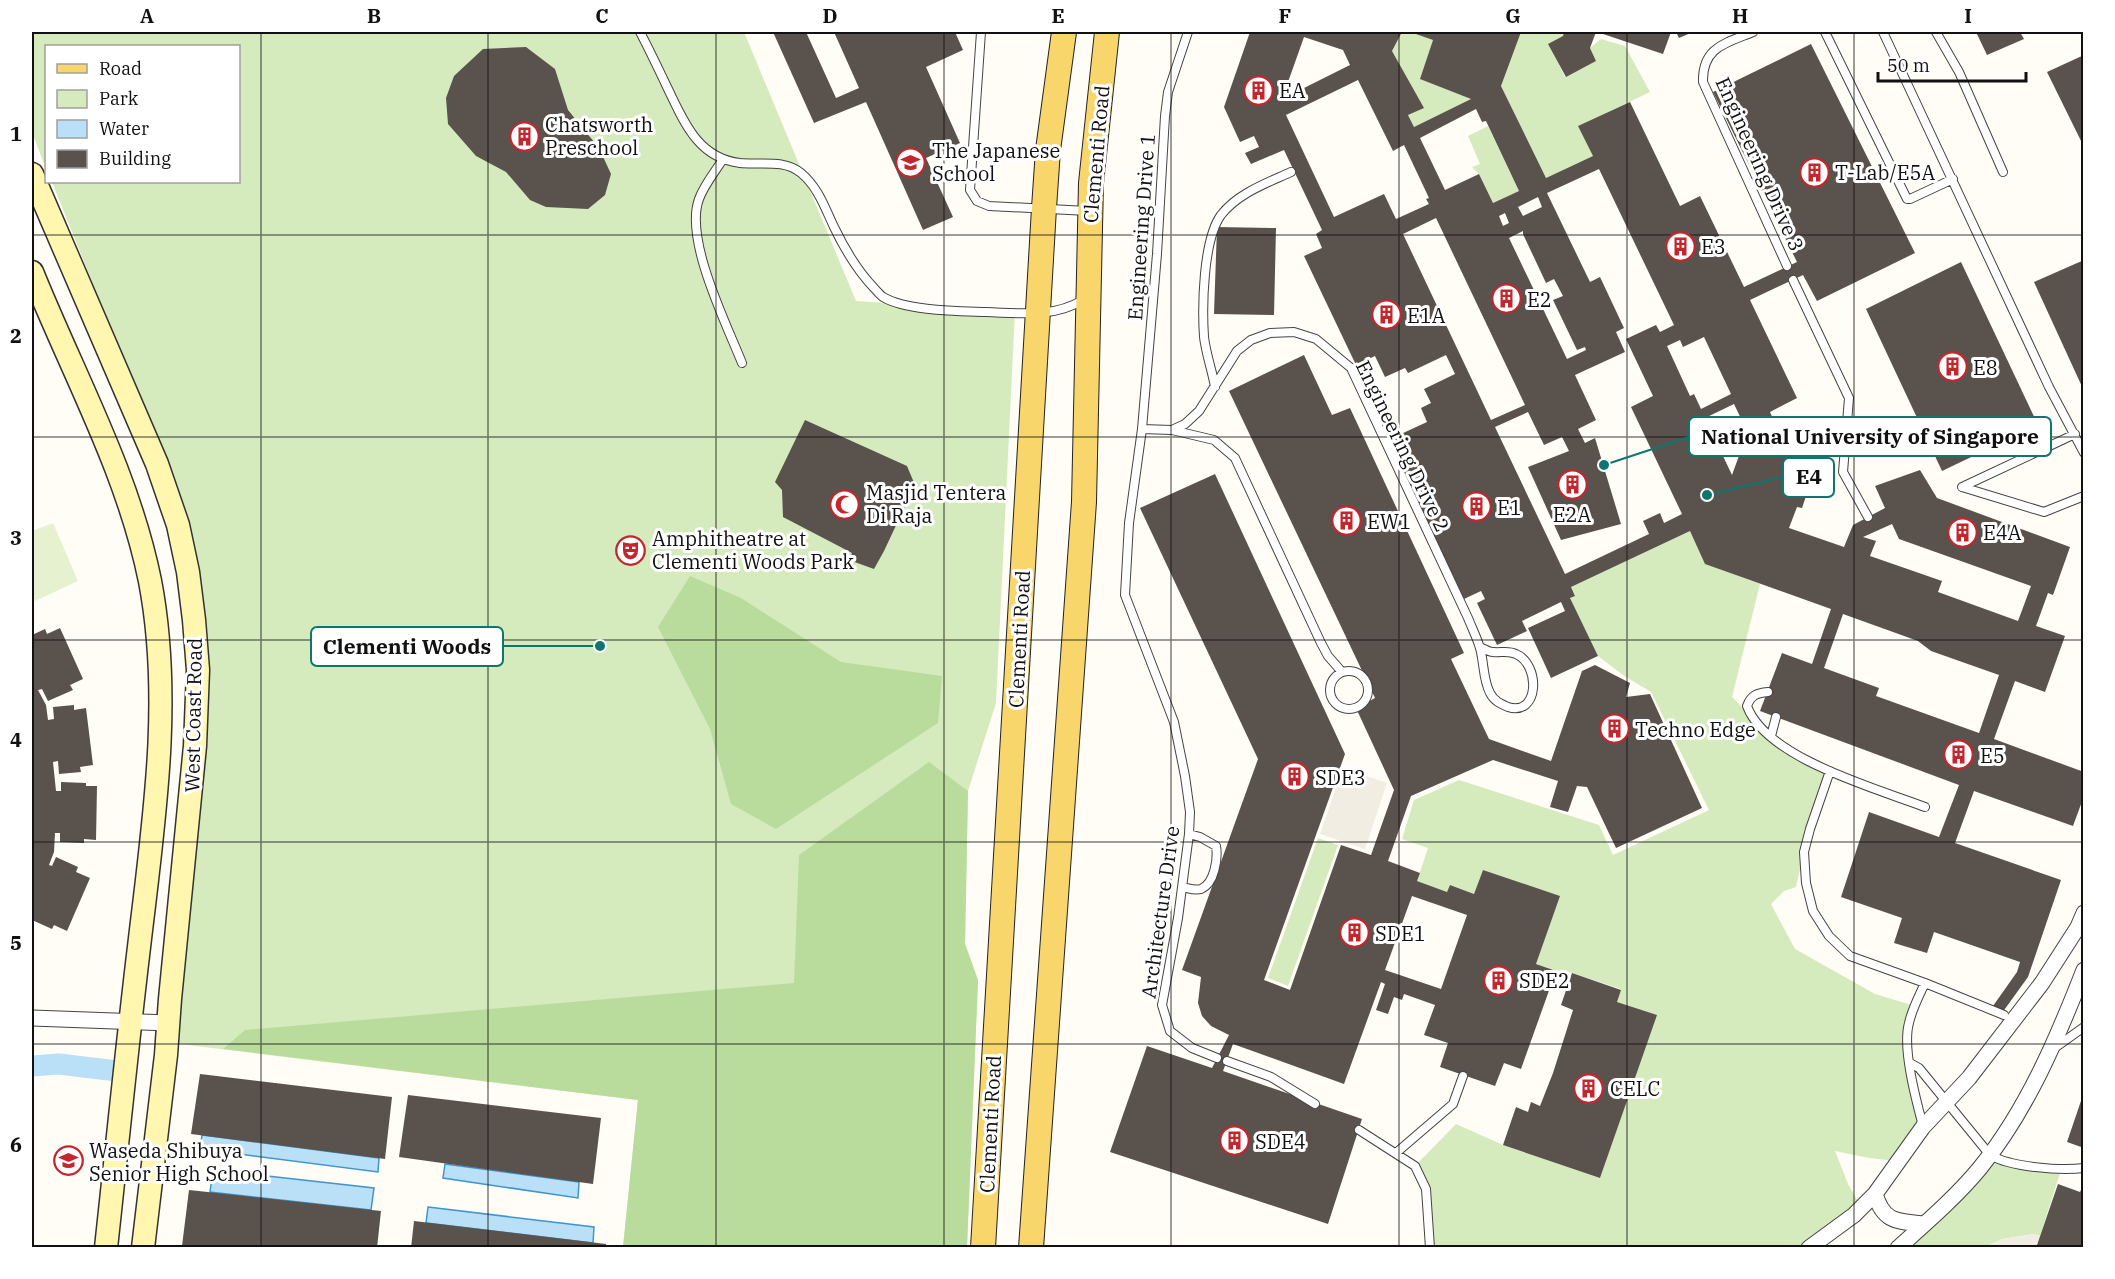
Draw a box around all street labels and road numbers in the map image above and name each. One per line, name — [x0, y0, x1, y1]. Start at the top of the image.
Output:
street label: Engineering Drive 3 — [1710, 73, 1810, 255]
street label: Clementi Road — [1077, 84, 1115, 224]
street label: Engineering Drive 1 — [1121, 132, 1161, 322]
street label: Engineering Drive 2 — [1350, 356, 1456, 536]
street label: Clementi Road — [1002, 569, 1036, 709]
street label: West Coast Road — [178, 637, 208, 793]
street label: Architecture Drive — [1135, 824, 1185, 1000]
street label: Clementi Road — [973, 1054, 1007, 1194]

